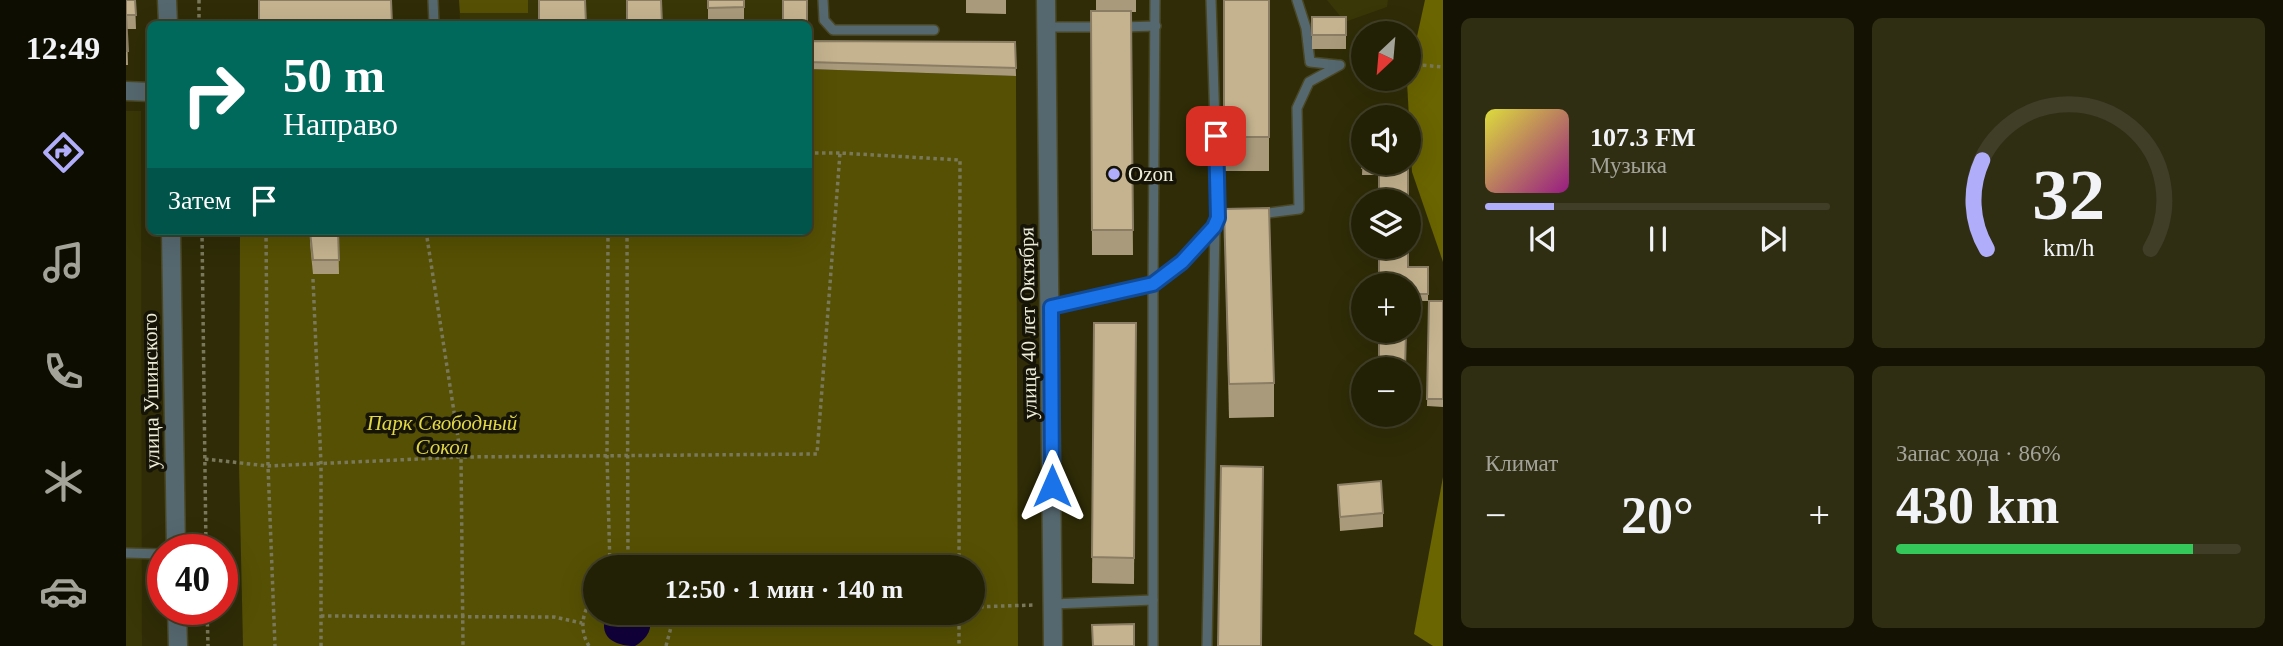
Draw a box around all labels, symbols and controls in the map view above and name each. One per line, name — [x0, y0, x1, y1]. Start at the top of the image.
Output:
north arrow — [1351, 21, 1421, 91]
map controls — [1351, 21, 1421, 427]
text: 12:49 — [26, 30, 100, 66]
text: 50 m — [283, 48, 385, 103]
icon: right — [168, 49, 259, 140]
button: sound — [1351, 105, 1421, 175]
text: Направо — [283, 106, 398, 142]
pin — [1186, 106, 1246, 166]
icon: arrive — [1197, 117, 1235, 155]
text: 107.3 FM — [1590, 123, 1695, 152]
icon: directions — [39, 128, 88, 177]
text: Музыка — [1590, 153, 1667, 178]
text: 32 — [2032, 155, 2105, 236]
place label: Ozon — [1128, 162, 1174, 186]
marker: Ozon — [1106, 166, 1122, 182]
icon: arrive — [245, 182, 283, 220]
text: Затем — [168, 186, 231, 215]
button: layers — [1351, 189, 1421, 259]
icon: previous — [1524, 220, 1562, 258]
icon: pause — [1639, 220, 1677, 258]
icon: next — [1754, 220, 1792, 258]
street label: улица 40 лет Октября — [1014, 226, 1042, 419]
text: km/h — [2043, 234, 2095, 261]
icon: music — [39, 238, 88, 287]
button: + — [1351, 273, 1421, 343]
street label: улица Ушинского — [138, 313, 164, 469]
icon: phone — [39, 347, 88, 396]
button: − — [1351, 357, 1421, 427]
park label: Парк Свободный Сокол — [366, 411, 518, 459]
text: Запас хода · 86% — [1896, 441, 2061, 466]
position arrow — [1015, 449, 1089, 523]
text: Климат — [1485, 451, 1558, 476]
icon: climate — [39, 457, 88, 506]
text: 430 km — [1896, 477, 2059, 534]
text: 20° — [1621, 487, 1694, 544]
text: − — [1485, 494, 1506, 536]
text: + — [1809, 494, 1830, 536]
speed limit sign: 40 — [147, 534, 238, 625]
icon: car — [39, 567, 88, 616]
text: 12:50 · 1 мин · 140 m — [665, 575, 903, 604]

